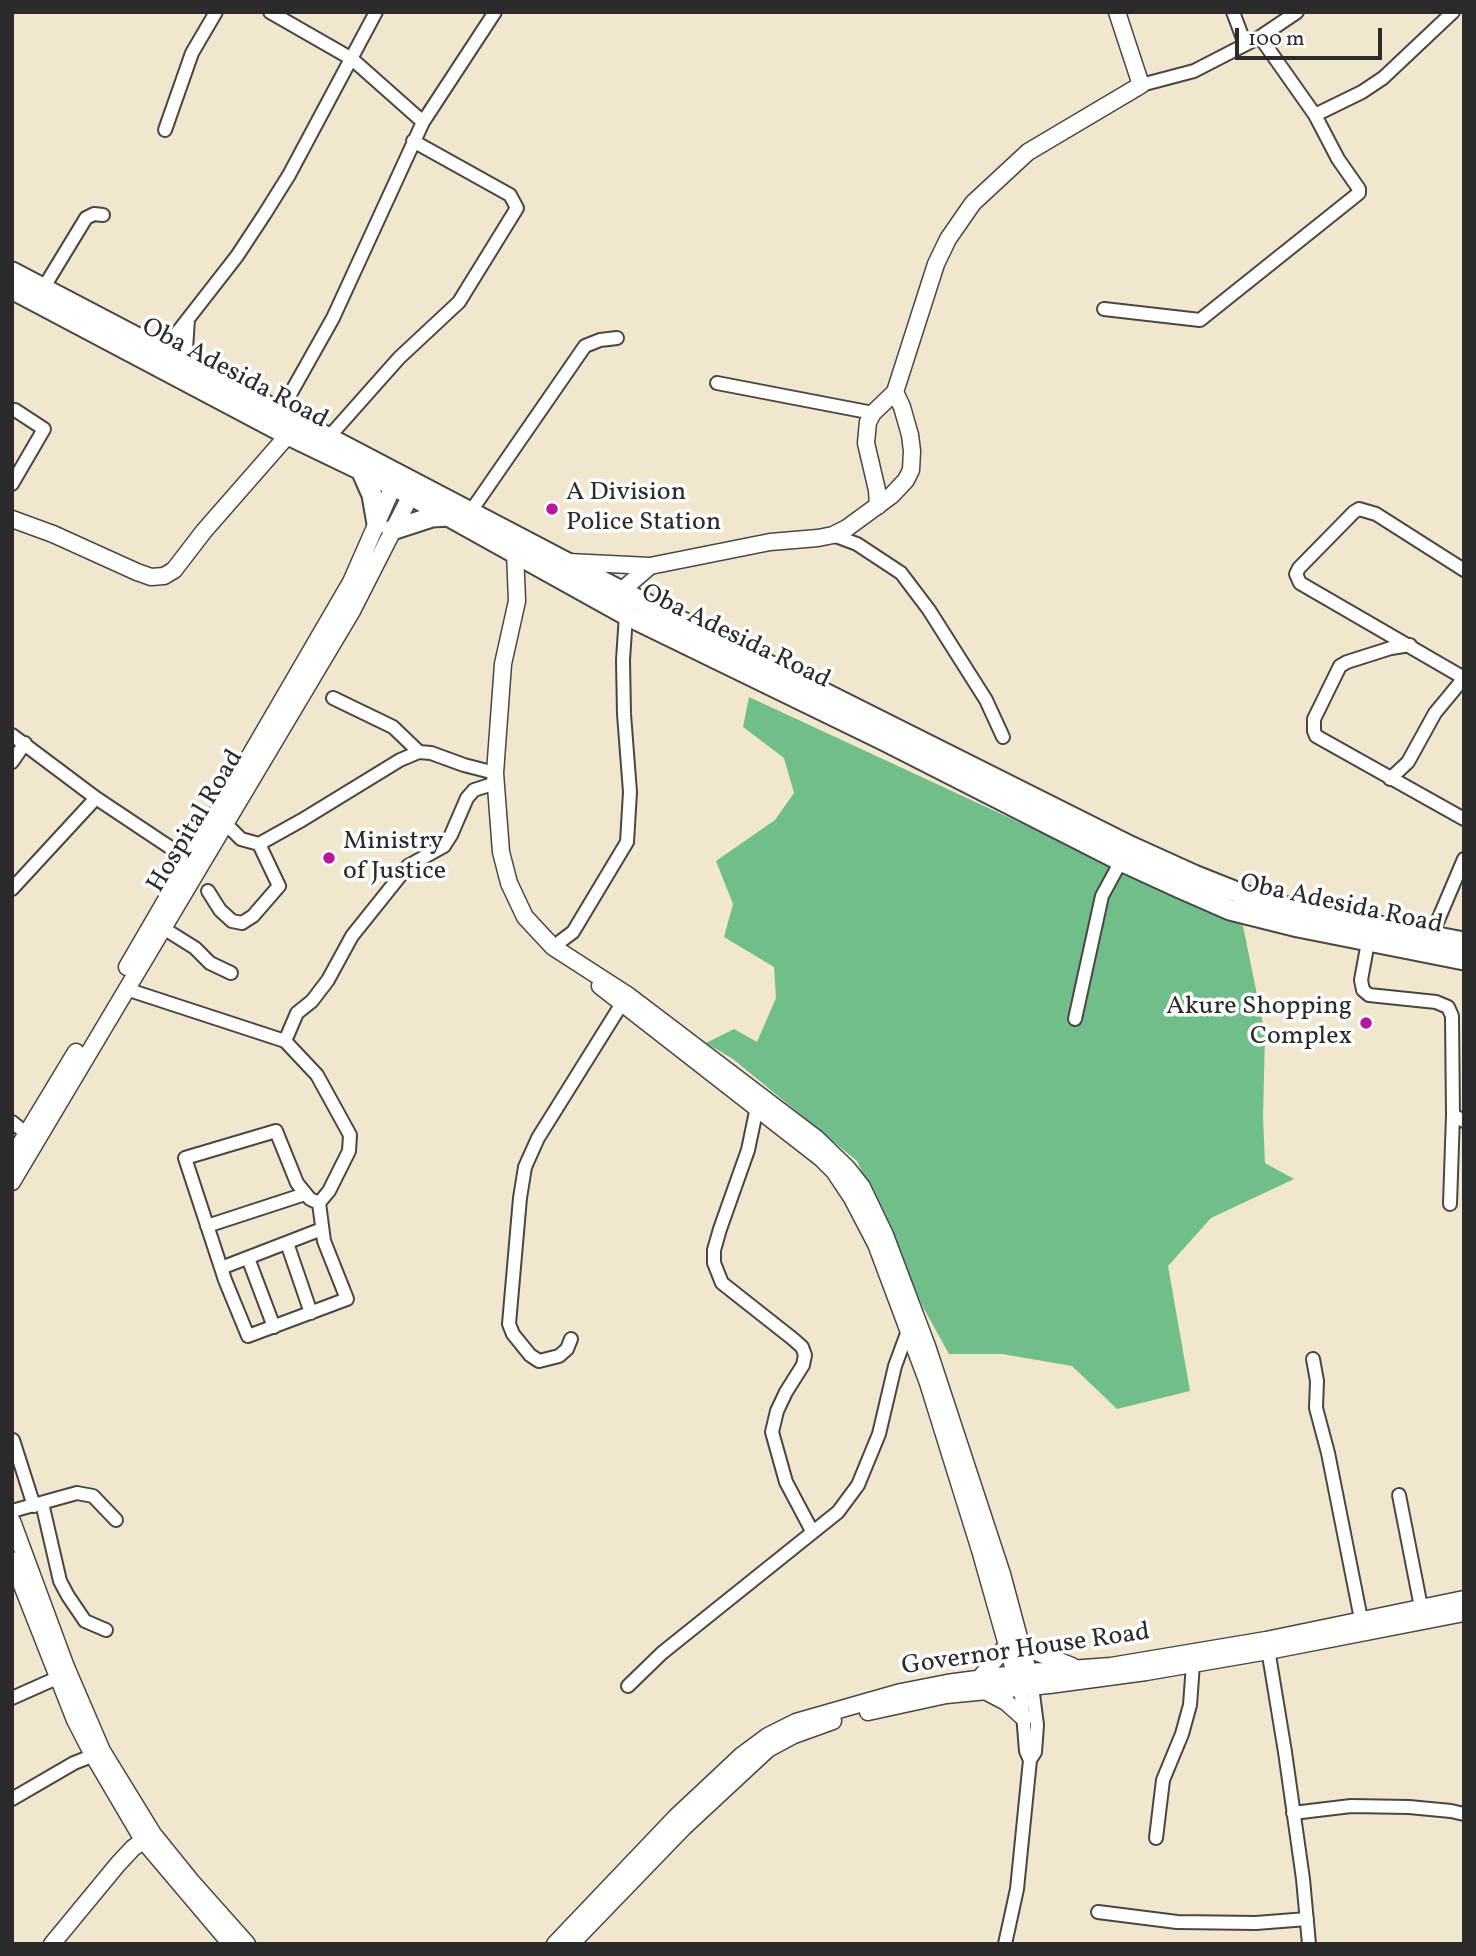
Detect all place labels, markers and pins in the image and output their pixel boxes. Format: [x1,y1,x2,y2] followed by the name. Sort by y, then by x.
[566,478,721,540] place label: A Division Police Station
[544,501,560,517] marker: A Division Police Station
[343,827,446,888] place label: Ministry of Justice
[321,850,337,866] marker: Ministry of Justice
[1166,992,1352,1054] place label: Akure Shopping Complex
[1358,1015,1374,1031] marker: Akure Shopping Complex

